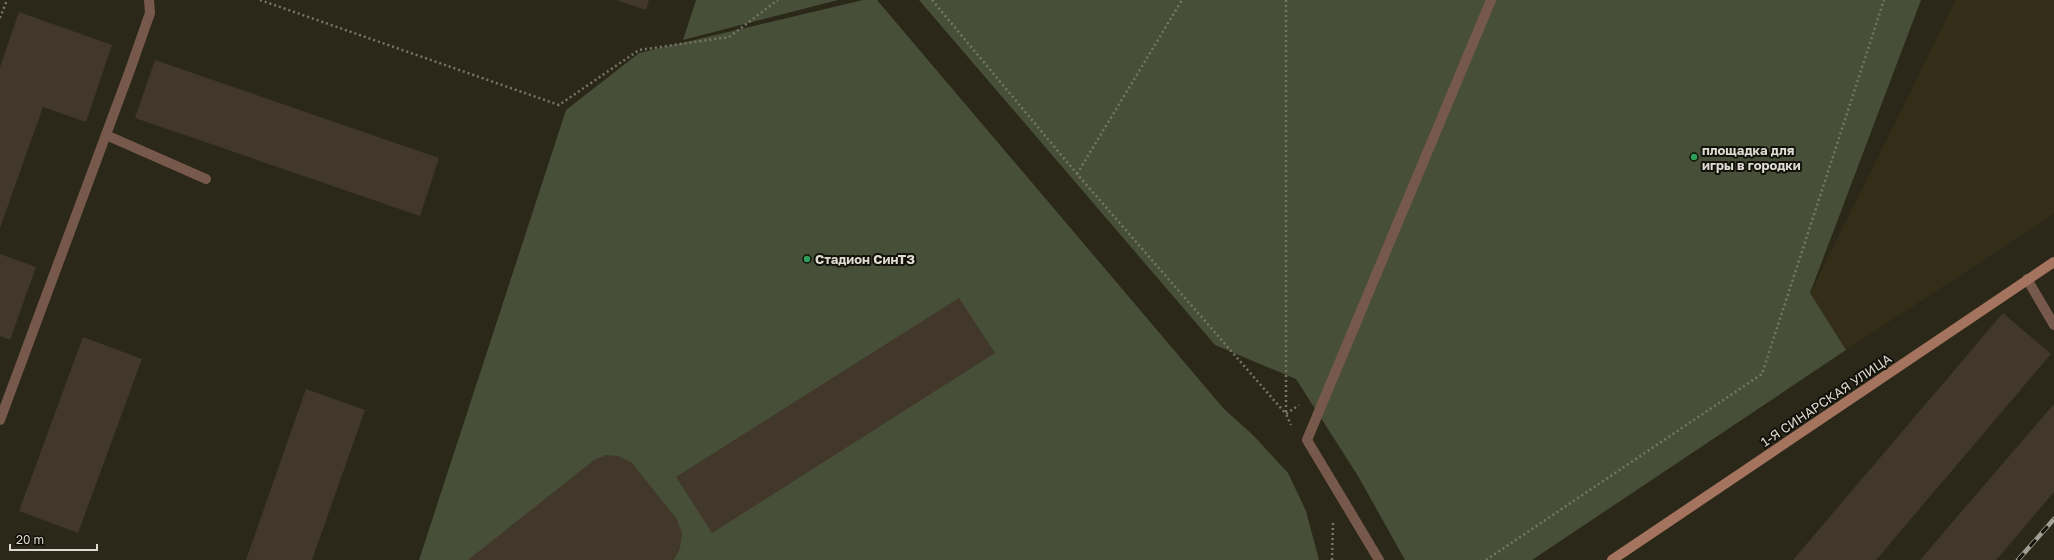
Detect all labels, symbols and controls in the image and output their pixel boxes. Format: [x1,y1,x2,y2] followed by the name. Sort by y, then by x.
[1702,142,1801,173] place label: площадка для игры в городки
[1689,152,1699,162] marker: площадка для игры в городки
[815,251,915,267] place label: Стадион СинТЗ
[802,254,812,264] marker: Стадион СинТЗ
[1758,350,1895,450] street label: 1-Я СИНАРСКАЯ УЛИЦА
[10,526,97,552] scale bar
[16,532,44,547] text: 20 m

